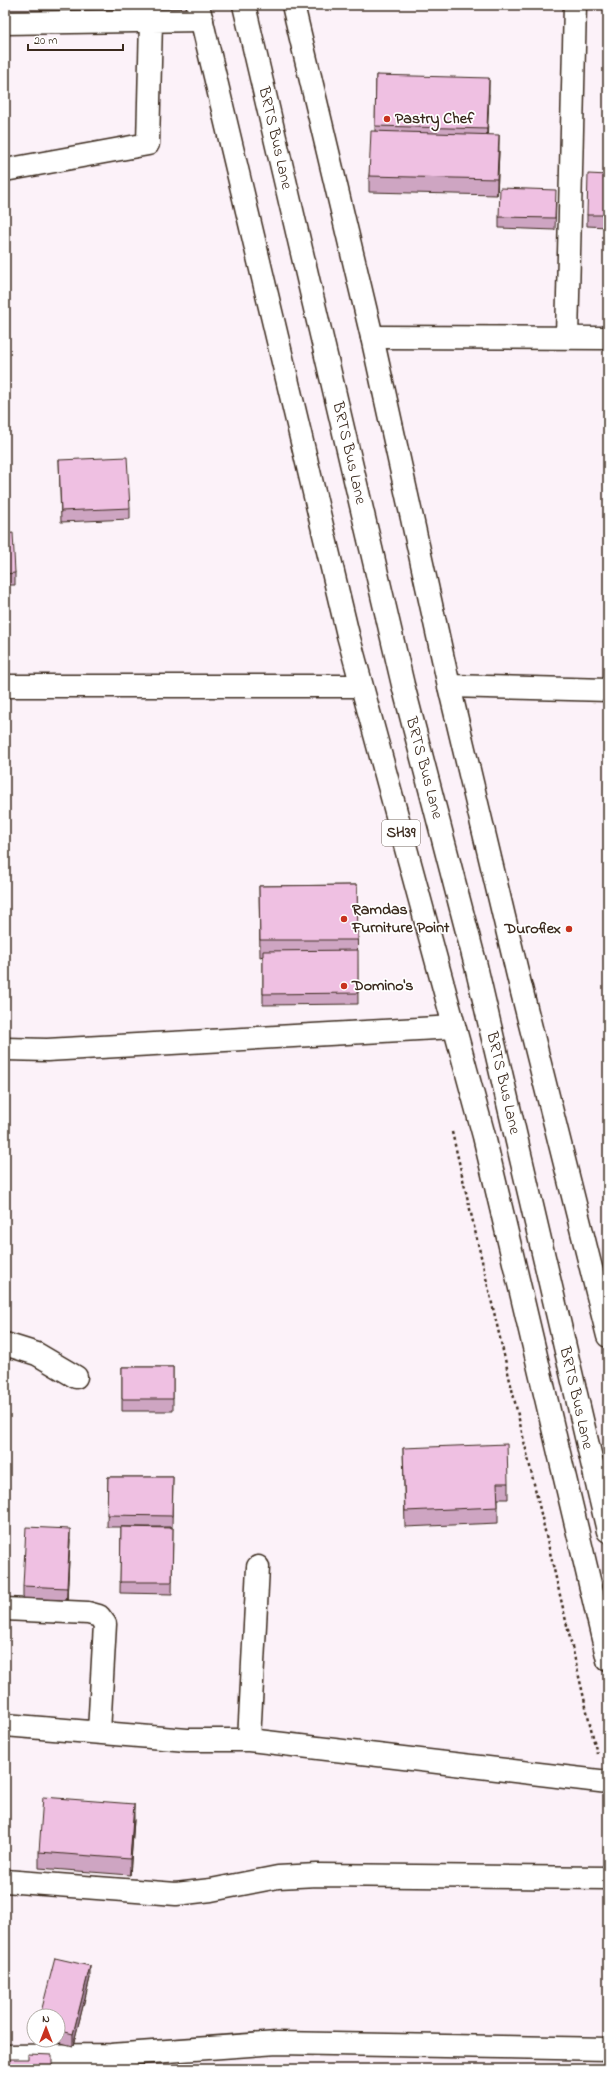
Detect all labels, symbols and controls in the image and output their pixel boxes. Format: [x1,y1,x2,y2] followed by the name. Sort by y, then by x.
[28,26,123,52] scale bar
[34,32,57,50] text: 20 m
[251,83,299,193] street label: BRTS Bus Lane
[395,107,475,132] place label: Pastry Chef
[382,114,392,124] marker: Pastry Chef
[325,398,373,508] street label: BRTS Bus Lane
[399,713,449,822] street label: BRTS Bus Lane
[382,820,420,846] road number: SH39
[351,898,450,940] place label: Ramdas Furniture Point
[339,914,349,924] marker: Ramdas Furniture Point
[503,917,561,941] place label: Duroflex
[564,924,574,934] marker: Duroflex
[351,974,413,998] place label: Domino's
[339,981,349,991] marker: Domino's
[479,1028,527,1138] street label: BRTS Bus Lane
[552,1343,600,1453] street label: BRTS Bus Lane
[26,2008,66,2048] north arrow
[42,2011,50,2027] text: N

